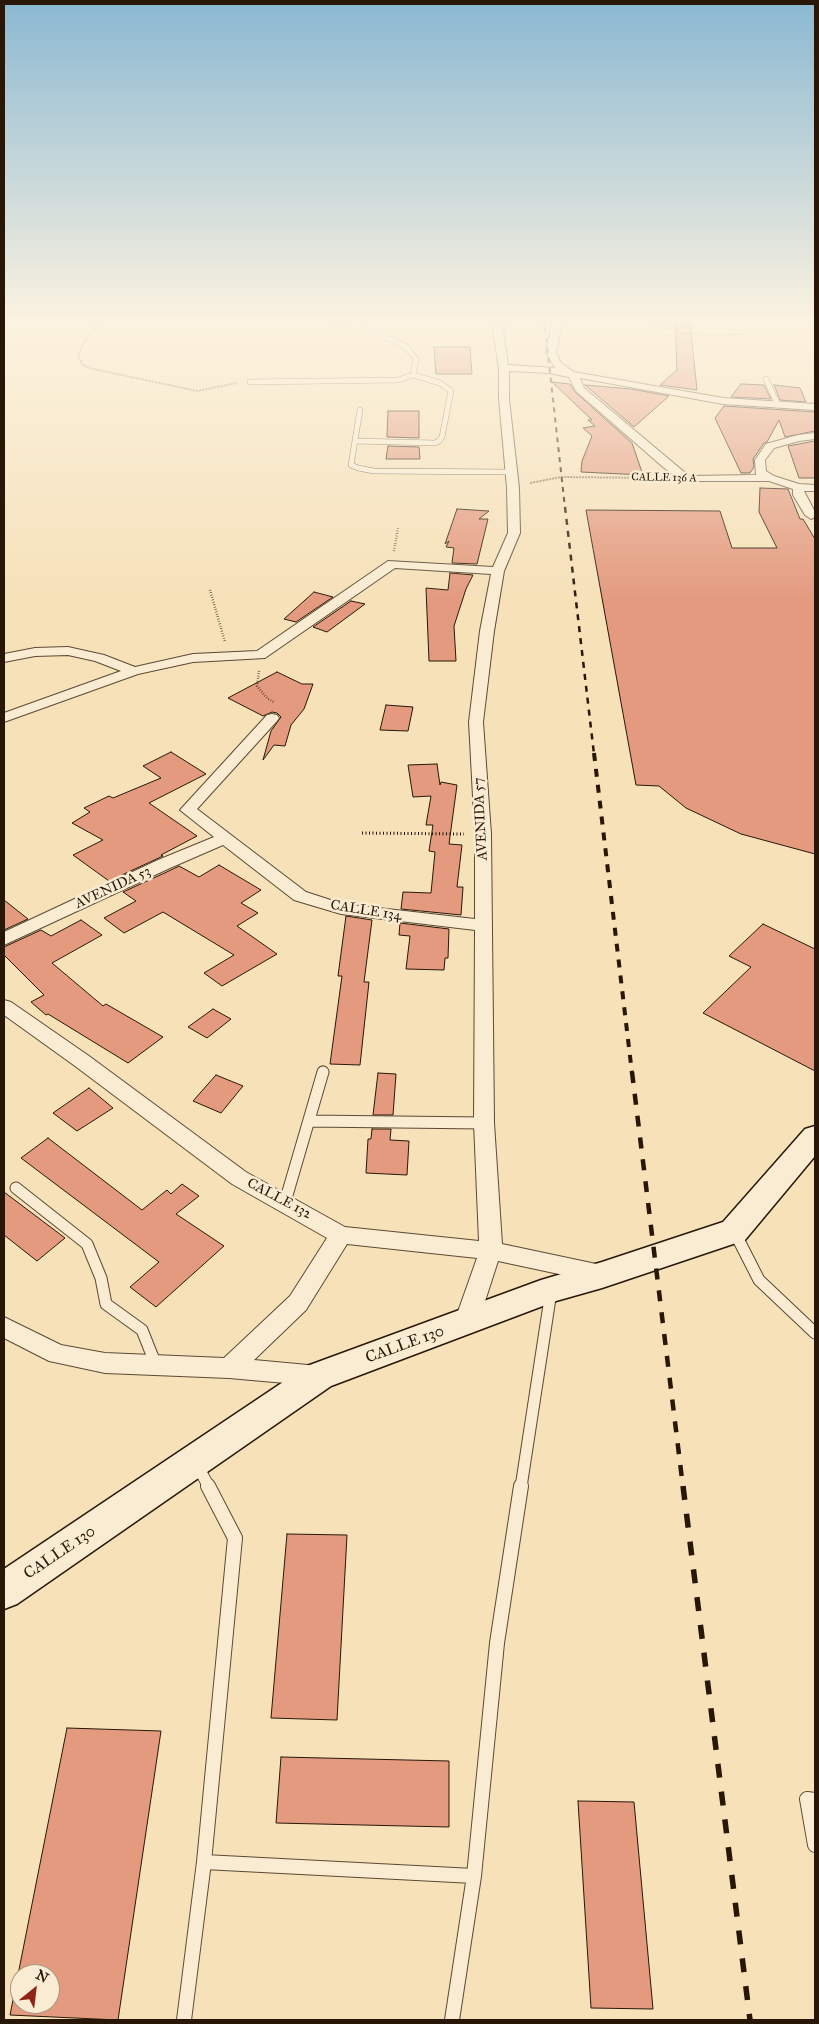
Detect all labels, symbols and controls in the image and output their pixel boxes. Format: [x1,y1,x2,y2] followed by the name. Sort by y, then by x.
[631,471,697,485] street label: CALLE 136 A
[470,777,492,861] street label: AVENIDA 57
[73,863,153,913] street label: AVENIDA 53
[329,897,403,925] street label: CALLE 134
[244,1175,314,1223] street label: CALLE 132
[363,1322,447,1368] street label: CALLE 130
[21,1522,99,1584] street label: CALLE 130
[10,1964,60,2014] north arrow
[33,1966,51,1987] text: N

